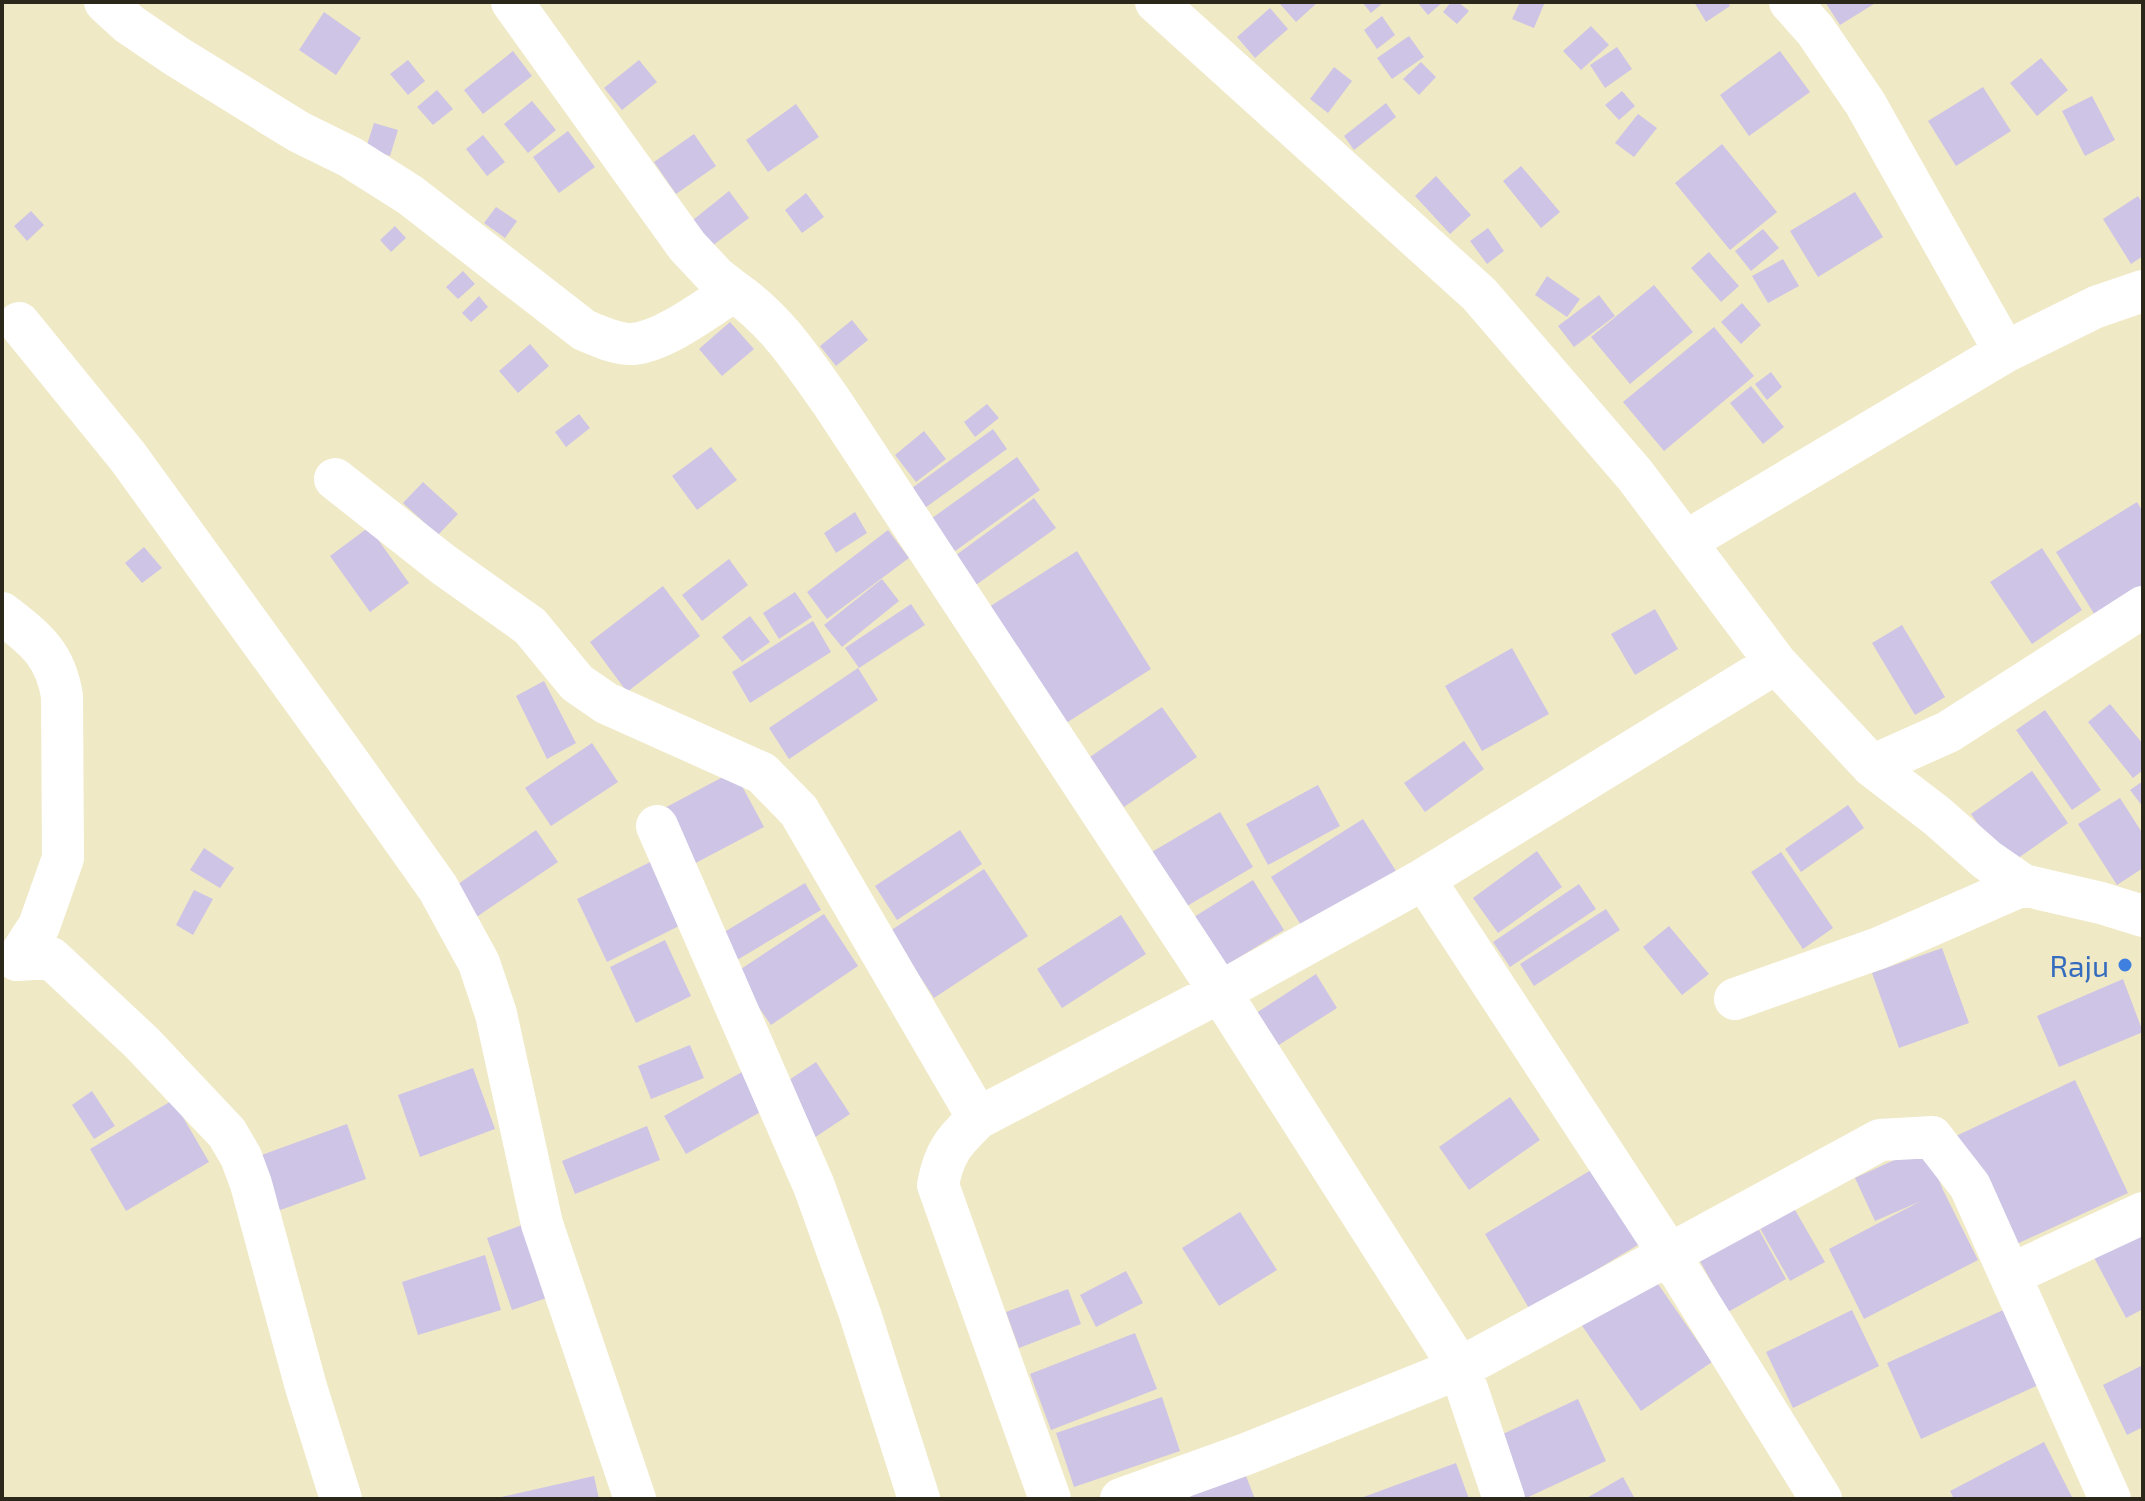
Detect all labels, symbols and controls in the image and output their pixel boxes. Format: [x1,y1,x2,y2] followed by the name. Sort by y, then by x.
[2049,947,2109,983] place label: Raju
[2116,956,2134,974] marker: Raju

